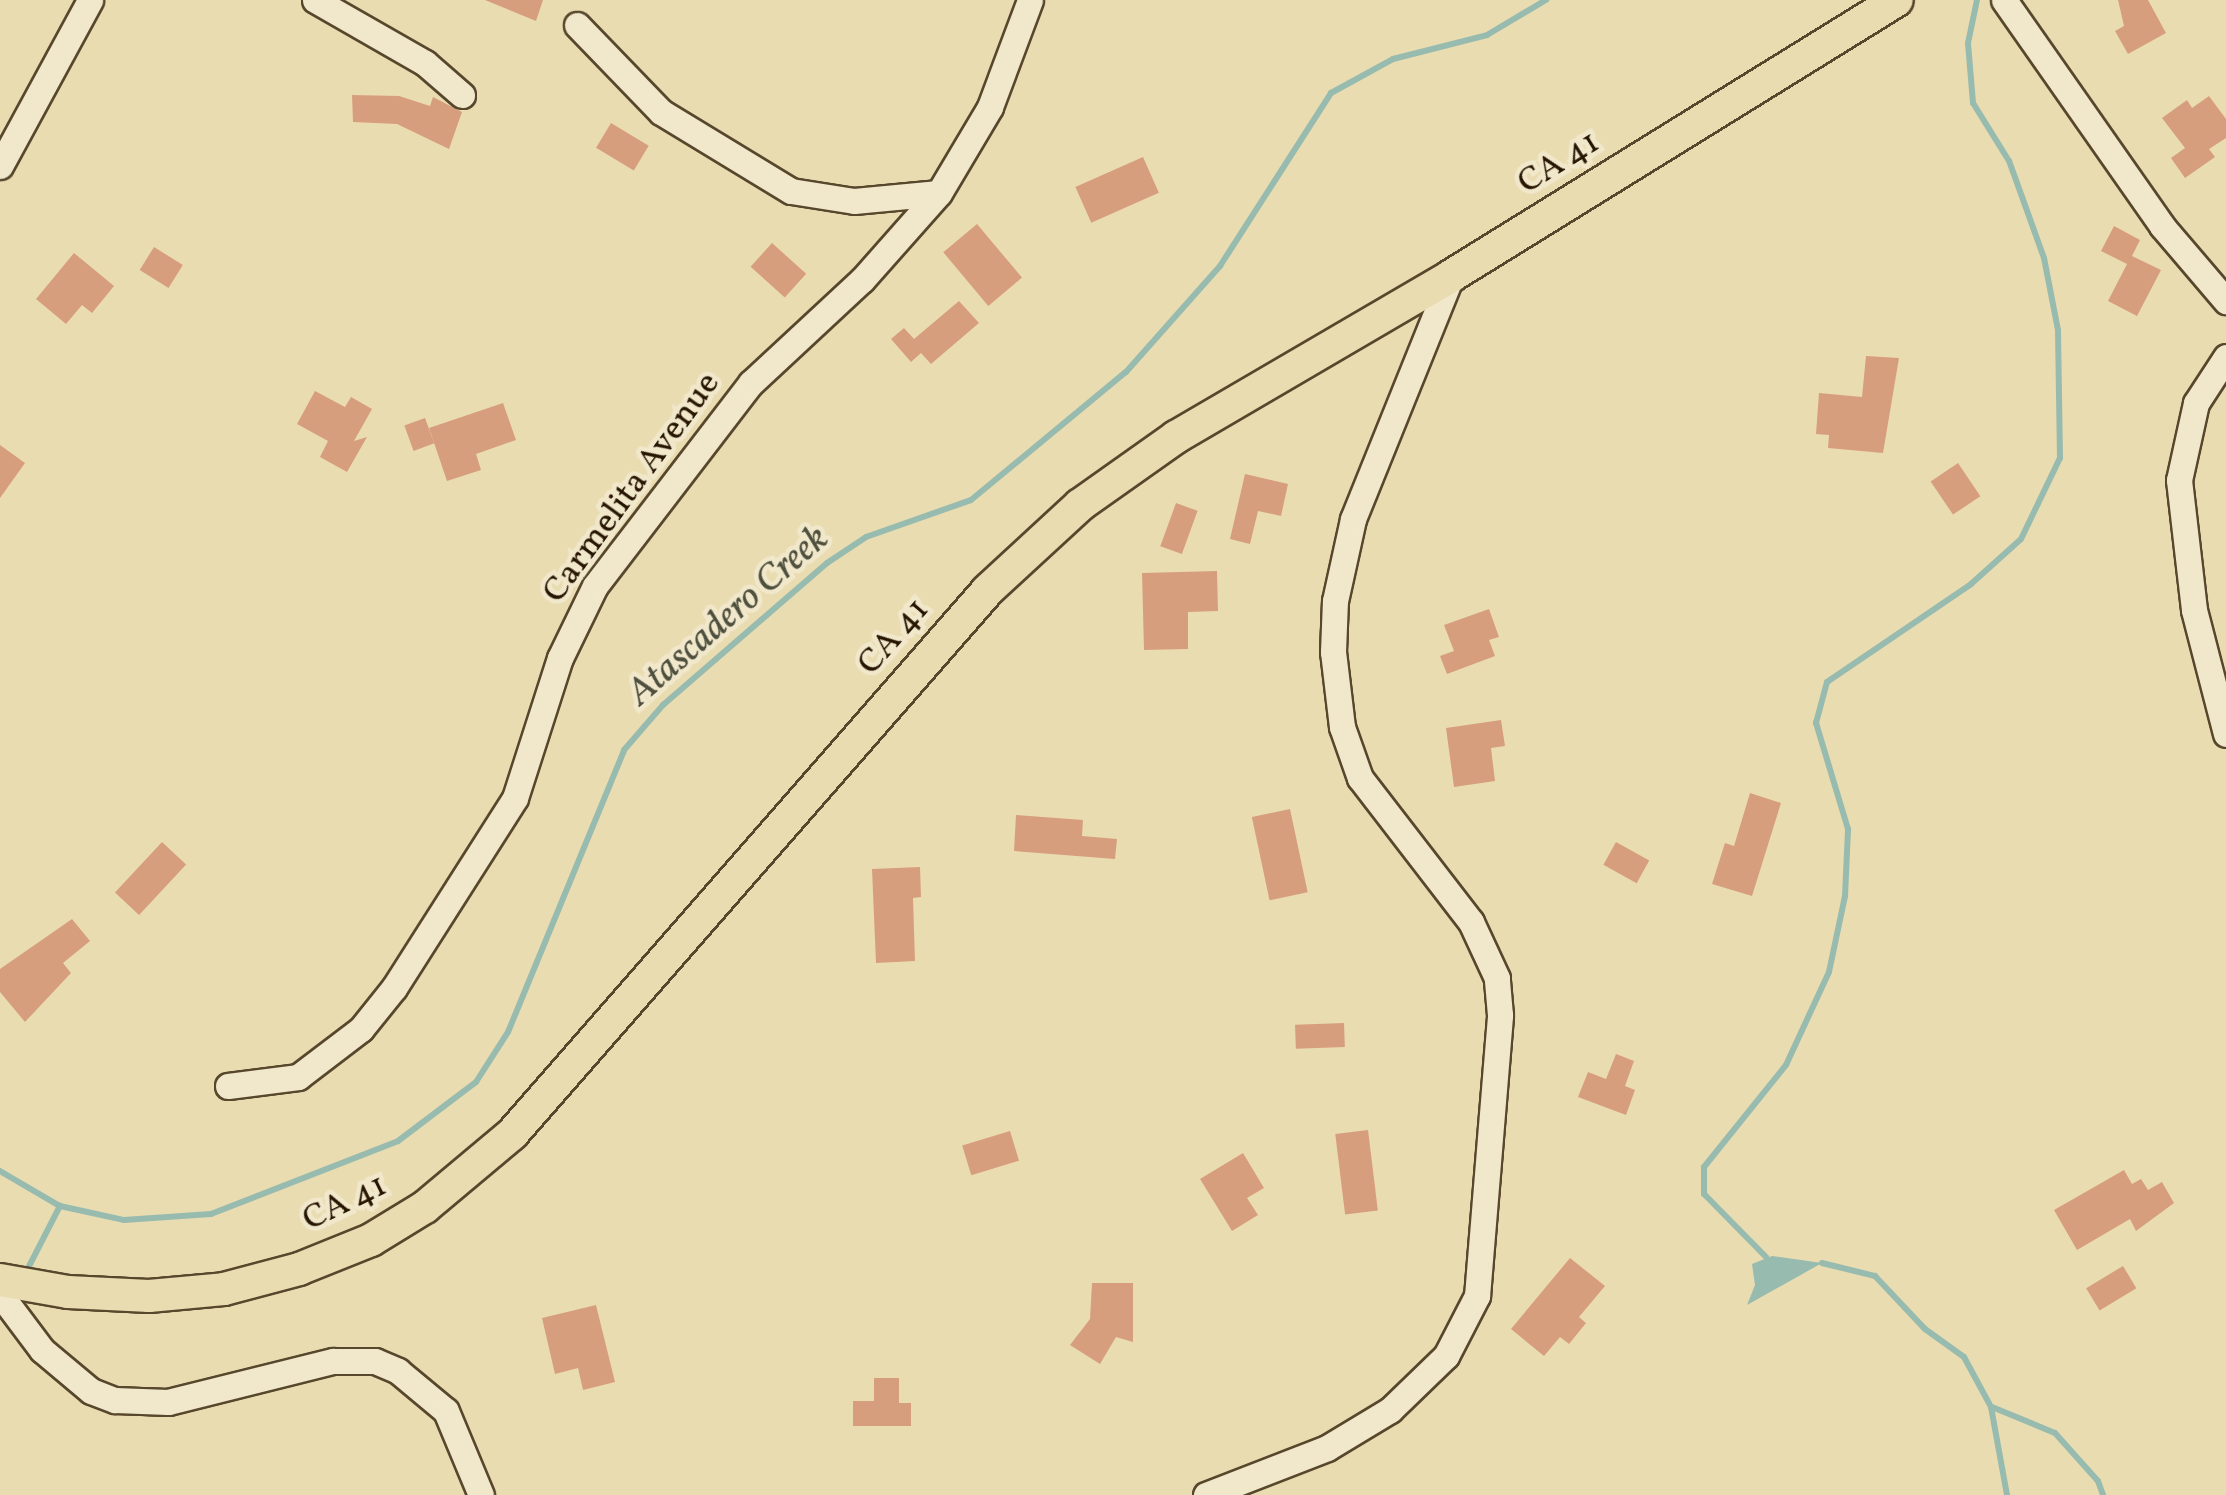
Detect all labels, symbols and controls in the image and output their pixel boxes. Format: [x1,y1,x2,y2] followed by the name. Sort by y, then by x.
[1510,122,1608,204] street label: CA 41
[534,365,730,611] street label: Carmelita Avenue
[619,517,839,717] water label: Atascadero Creek
[849,590,939,684] street label: CA 41
[296,1165,394,1241] street label: CA 41

